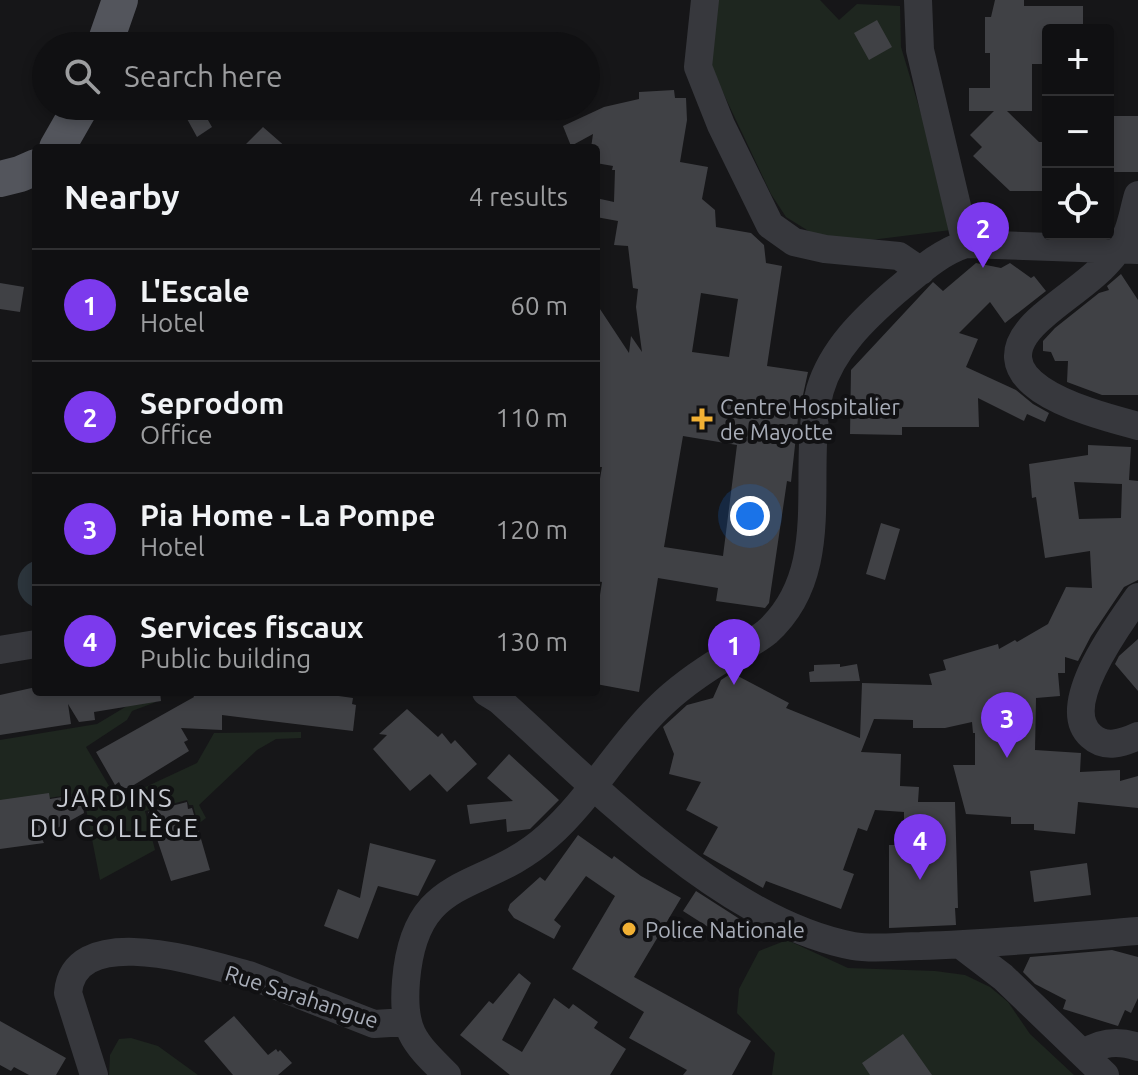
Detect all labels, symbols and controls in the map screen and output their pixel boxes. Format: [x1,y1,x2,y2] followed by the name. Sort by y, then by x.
[1042,24,1114,240] map controls
[1042,24,1114,96] button: +
[32,32,600,120] search box
[60,54,104,98] icon: search
[124,59,283,93] text: Search here
[1042,96,1114,168] button: −
[1042,168,1114,240] button: locate
[64,177,179,215] text: Nearby
[469,182,568,211] text: 4 results
[957,202,1009,268] pin: 2
[140,274,250,308] text: L'Escale
[83,291,97,320] text: 1
[510,291,568,320] text: 60 m
[140,308,205,337] text: Hotel
[140,386,284,420] text: Seprodom
[720,394,900,444] place label: Centre Hospitalier de Mayotte
[83,403,97,432] text: 2
[496,403,568,432] text: 110 m
[691,408,713,430] marker: Centre Hospitalier de Mayotte
[140,420,213,449] text: Office
[730,496,770,536] your location
[140,498,436,532] text: Pia Home - La Pompe
[83,515,97,544] text: 3
[496,515,568,544] text: 120 m
[140,532,205,561] text: Hotel
[140,610,364,644] text: Services fiscaux
[708,619,760,685] pin: 1
[83,627,97,656] text: 4
[496,627,568,656] text: 130 m
[140,644,311,673] text: Public building
[981,692,1033,758] pin: 3
[30,783,200,842] district label: JARDINS DU COLLÈGE
[894,814,946,880] pin: 4
[645,917,805,942] place label: Police Nationale
[620,920,638,938] marker: Police Nationale
[222,959,382,1033] street label: Rue Sarahangue

